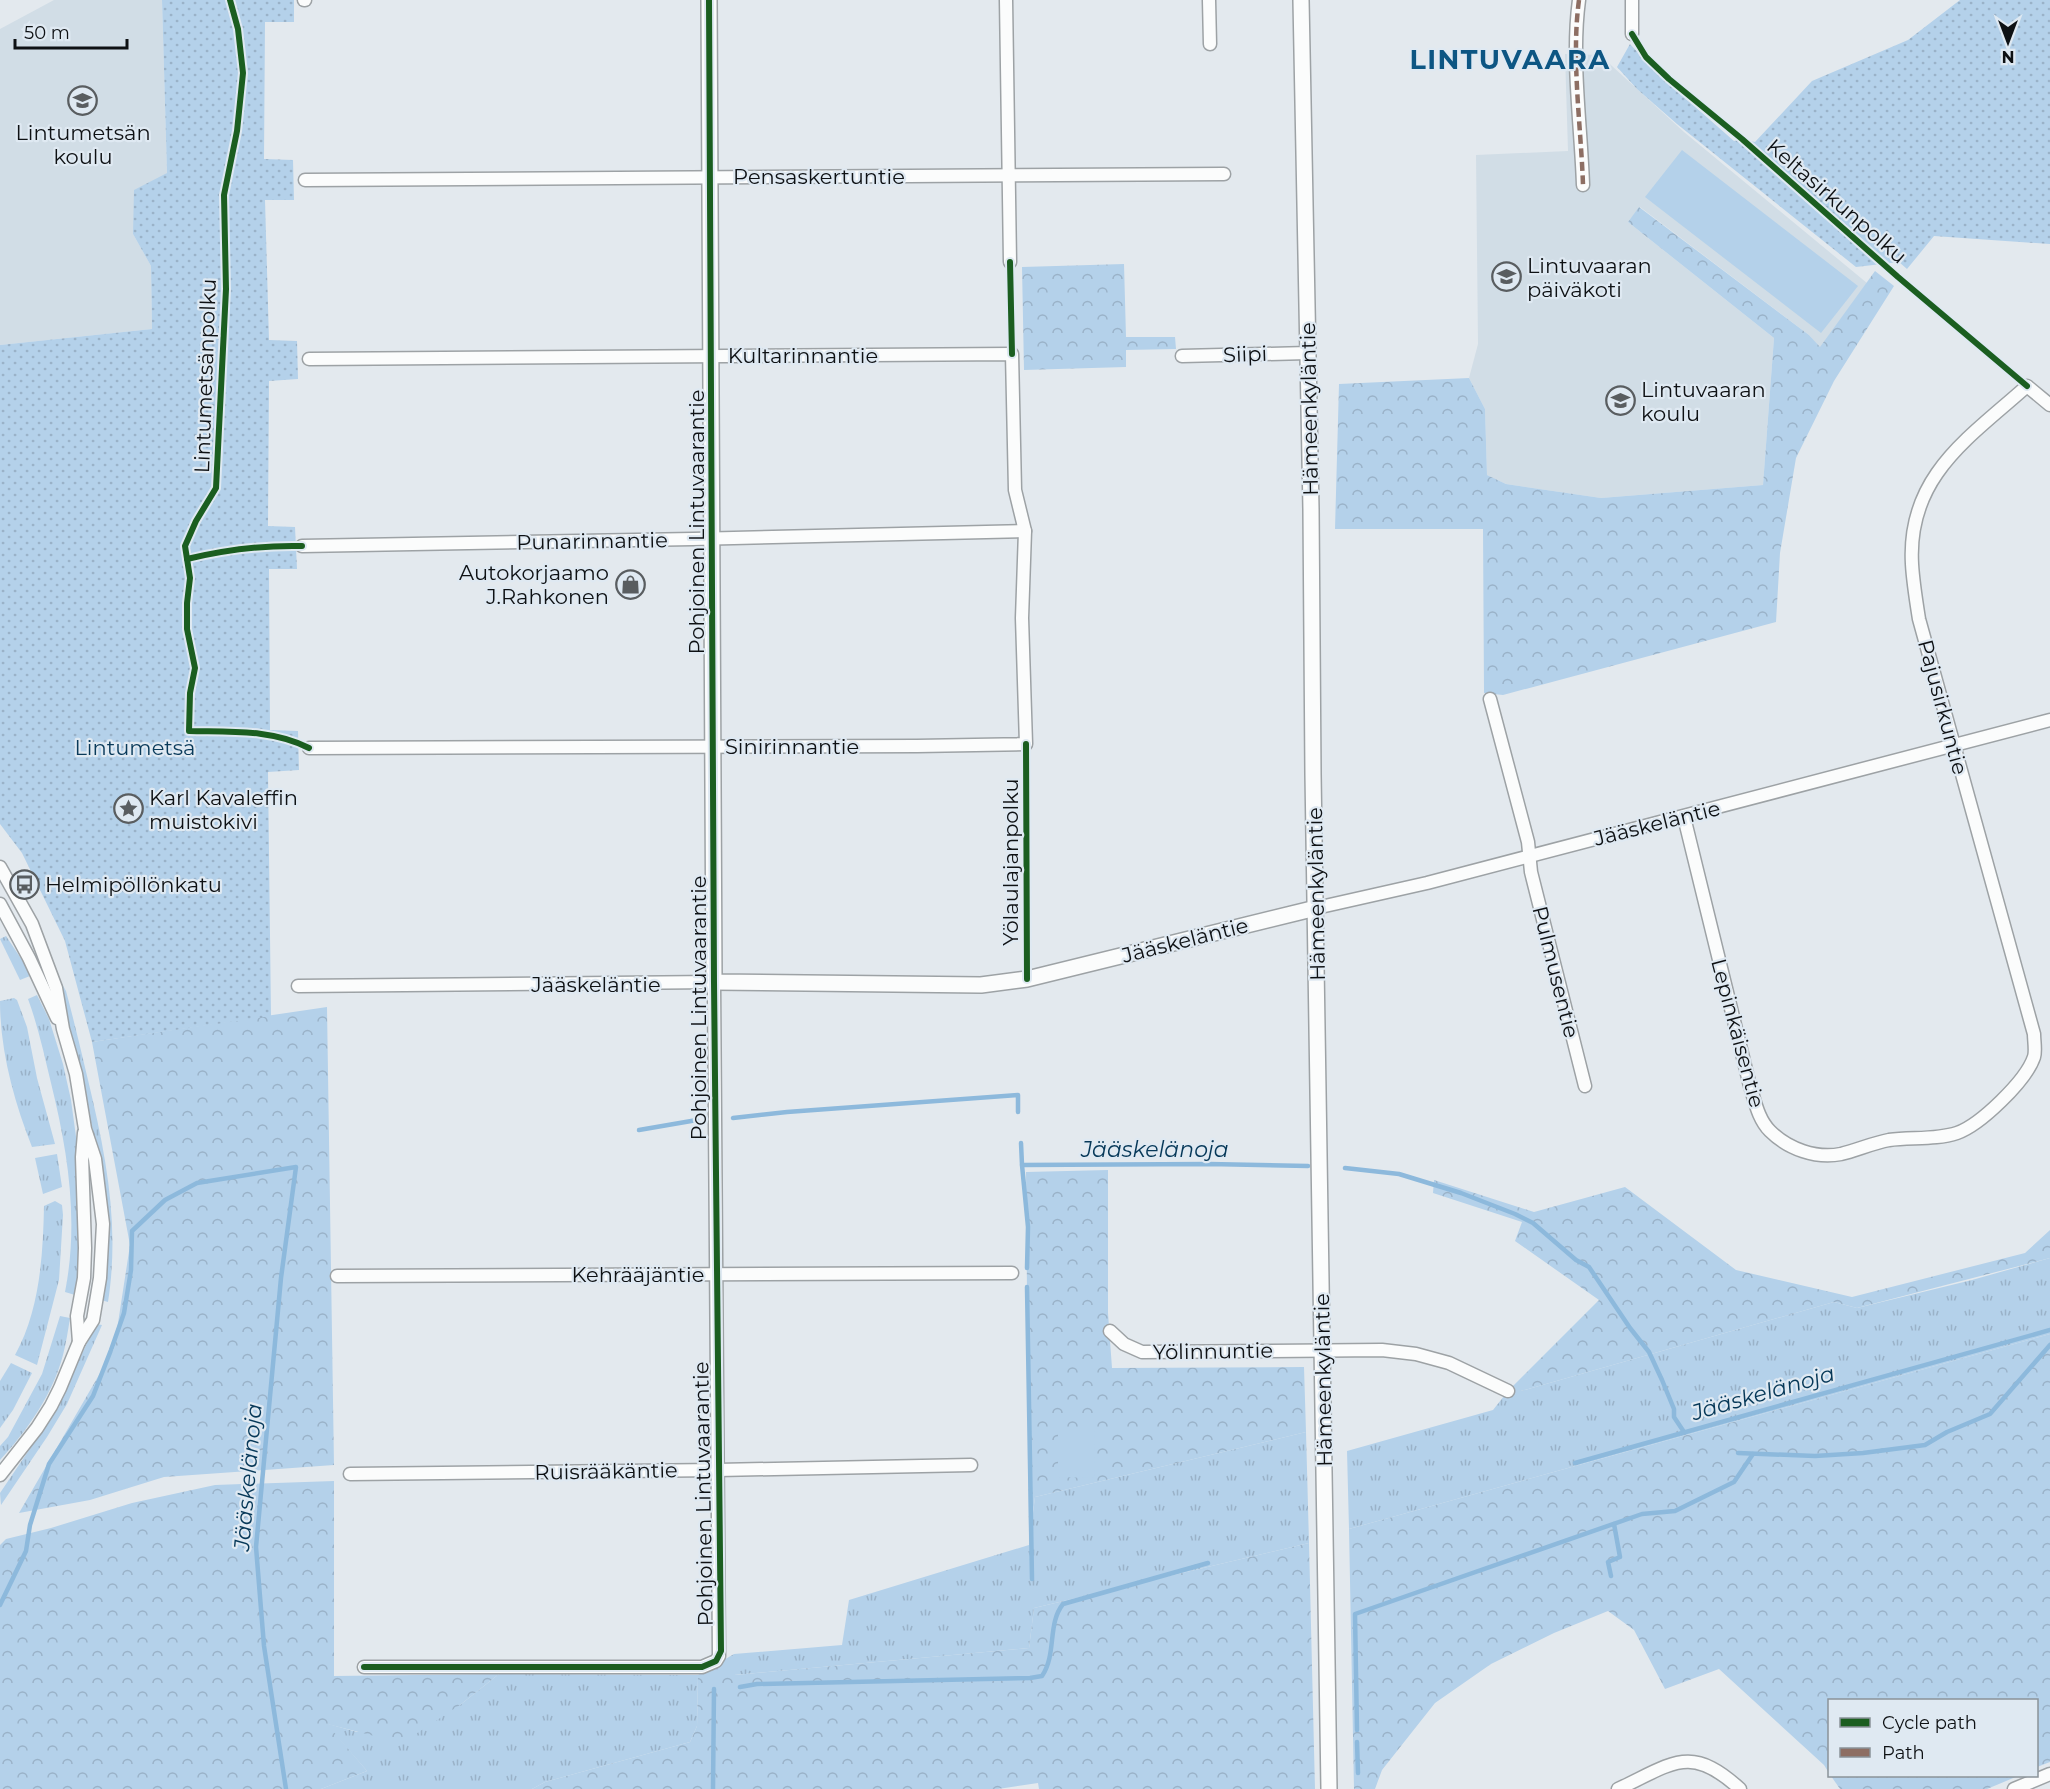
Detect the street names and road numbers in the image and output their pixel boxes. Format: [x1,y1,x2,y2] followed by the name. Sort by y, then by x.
[1762,133,1912,269] street label: Keltasirkunpolku
[733,164,905,189] street label: Pensaskertuntie
[189,278,221,474] street label: Lintumetsänpolku
[1295,322,1323,496] street label: Hämeenkyläntie
[1223,341,1267,367] street label: Siipi
[728,343,878,368] street label: Kultarinnantie
[684,390,709,654] street label: Pohjoinen Lintuvaarantie
[516,527,668,555] street label: Punarinnantie
[1913,637,1973,777] street label: Pajusirkuntie
[725,734,859,759] street label: Sinirinnantie
[998,778,1023,946] street label: Yölaulajanpolku
[1590,795,1723,851] street label: Jääskeläntie
[1302,807,1330,981] street label: Hämeenkyläntie
[686,876,711,1140] street label: Pohjoinen Lintuvaarantie
[1528,903,1584,1041] street label: Pulmusentie
[1118,912,1251,968] street label: Jääskeläntie
[1706,956,1770,1110] street label: Lepinkäisentie
[530,972,661,997] street label: Jääskeläntie
[572,1262,704,1287] street label: Kehrääjäntie
[1309,1293,1337,1467] street label: Hämeenkyläntie
[1153,1337,1273,1365] street label: Yölinnuntie
[688,1361,718,1627] street label: Pohjoinen Lintuvaarantie
[534,1457,678,1485] street label: Ruisrääkäntie

